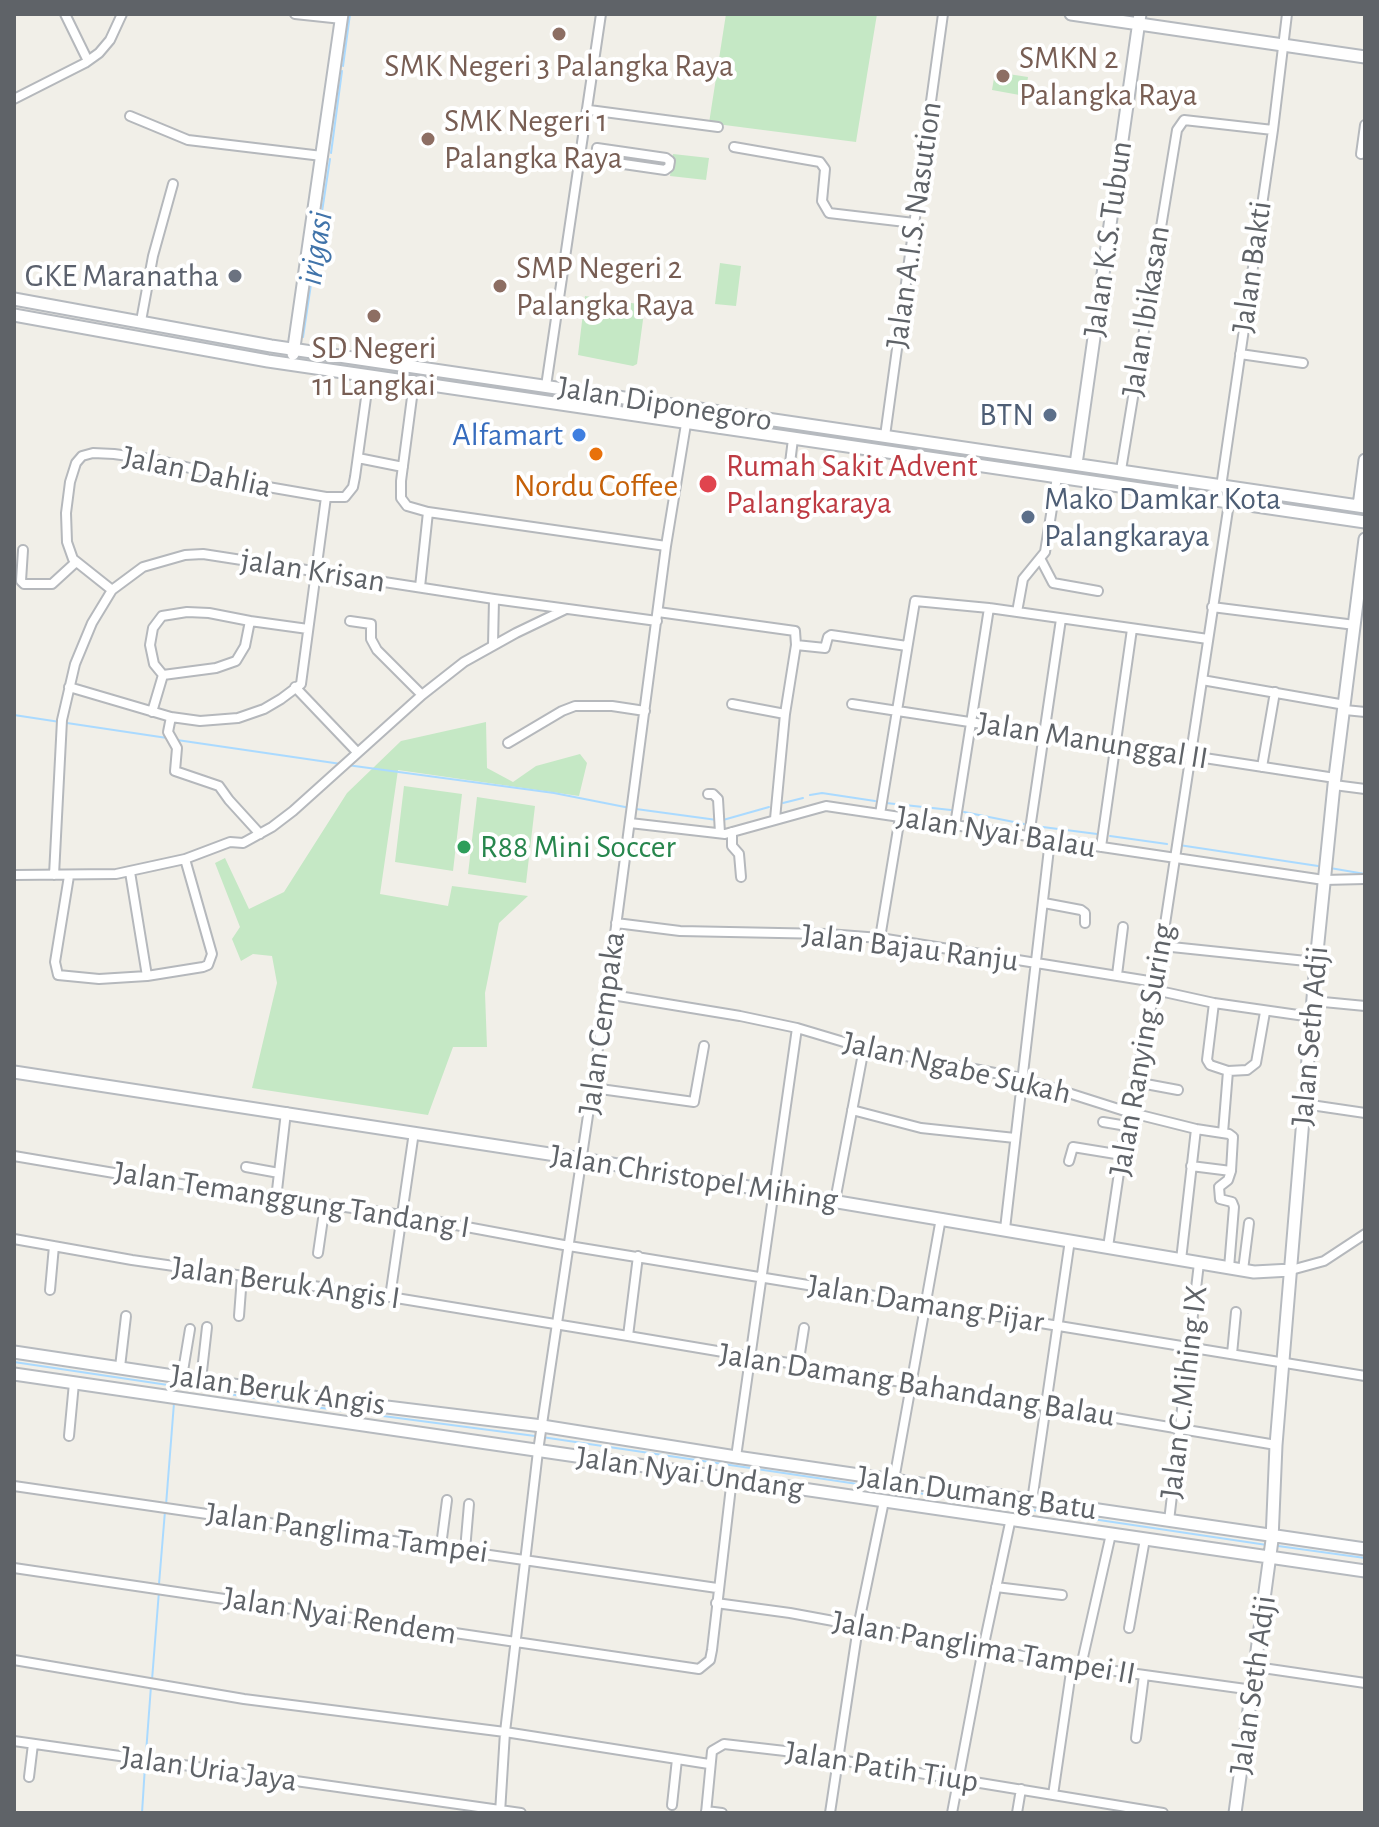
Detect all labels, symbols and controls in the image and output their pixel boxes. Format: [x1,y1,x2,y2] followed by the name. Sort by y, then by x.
[550,25,568,43] marker: SMK Negeri 3 Palangka Raya
[1019,39,1197,114] place label: SMKN 2 Palangka Raya
[384,47,734,85] place label: SMK Negeri 3 Palangka Raya
[994,67,1012,85] marker: SMKN 2 Palangka Raya
[878,99,950,351] street label: Jalan A.I.S. Nasution
[444,102,622,177] place label: SMK Negeri 1 Palangka Raya
[419,130,437,148] marker: SMK Negeri 1 Palangka Raya
[1075,139,1141,339] street label: Jalan K.S. Tubun
[1224,199,1280,335] street label: Jalan Bakti
[290,208,342,288] water label: irigasi
[1114,223,1178,399] street label: Jalan Ibikasan
[516,249,694,324] place label: SMP Negeri 2 Palangka Raya
[25,257,219,295] place label: GKE Maranatha
[226,267,244,285] marker: GKE Maranatha
[491,277,509,295] marker: SMP Negeri 2 Palangka Raya
[365,307,383,325] marker: SD Negeri 11 Langkai
[311,329,437,404] place label: SD Negeri 11 Langkai
[555,368,775,440] street label: Jalan Diponegoro
[979,396,1034,434] place label: BTN
[1041,406,1059,424] marker: BTN
[452,416,563,454] place label: Alfamart
[570,426,588,444] marker: Alfamart
[119,438,275,506] street label: Jalan Dahlia
[587,445,605,463] marker: Nordu Coffee
[726,447,978,522] place label: Rumah Sakit Advent Palangkaraya
[514,467,678,505] place label: Nordu Coffee
[697,473,719,495] marker: Rumah Sakit Advent Palangkaraya
[1044,480,1281,555] place label: Mako Damkar Kota Palangkaraya
[1019,508,1037,526] marker: Mako Damkar Kota Palangkaraya
[238,541,388,601] street label: jalan Krisan
[975,704,1211,778] street label: Jalan Manunggal II
[894,797,1098,867] street label: Jalan Nyai Balau
[480,828,676,866] place label: R88 Mini Soccer
[455,838,473,856] marker: R88 Mini Soccer
[799,916,1021,980] street label: Jalan Bajau Ranju
[1101,921,1183,1179] street label: Jalan Ranying Suring
[570,929,634,1117] street label: Jalan Cempaka
[1283,945,1337,1127] street label: Jalan Seth Adji
[839,1023,1075,1113] street label: Jalan Ngabe Sukah
[548,1136,840,1220] street label: Jalan Christopel Mihing
[112,1153,472,1247] street label: Jalan Temanggung Tandang I
[169,1248,403,1318] street label: Jalan Beruk Angis I
[805,1266,1047,1342] street label: Jalan Damang Pijar
[1152,1283,1216,1501] street label: Jalan C.Mihing IX
[717,1335,1117,1435] street label: Jalan Damang Bahandang Balau
[168,1356,388,1424] street label: Jalan Beruk Angis
[574,1438,806,1508] street label: Jalan Nyai Undang
[855,1457,1099,1529] street label: Jalan Dumang Batu
[204,1494,490,1572] street label: Jalan Panglima Tampei
[221,1579,459,1653] street label: Jalan Nyai Rendem
[1221,1593,1285,1777] street label: Jalan Seth Adji
[830,1602,1138,1694] street label: Jalan Panglima Tampei II
[783,1733,981,1801] street label: Jalan Patih Tiup
[119,1738,299,1800] street label: Jalan Uria Jaya

